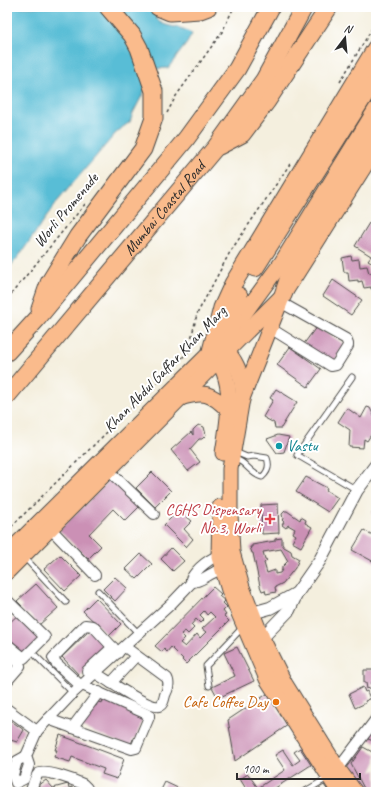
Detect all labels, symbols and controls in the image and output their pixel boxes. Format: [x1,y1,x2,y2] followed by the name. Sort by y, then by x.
[325,18,365,58] north arrow
[343,21,355,37] text: N
[119,155,211,260] street label: Mumbai Coastal Road
[29,168,104,251] street label: Worli Promenade
[99,300,232,437] street label: Khan Abdul Gaffar Khan Marg
[287,436,319,456] place label: Vastu
[274,441,284,451] marker: Vastu
[166,500,263,538] place label: CGHS Dispensary No.3, Worli
[264,513,276,525] marker: CGHS Dispensary No.3, Worli
[183,692,270,712] place label: Cafe Coffee Day
[271,697,281,707] marker: Cafe Coffee Day
[237,755,360,781] scale bar
[243,761,270,777] text: 100 m

